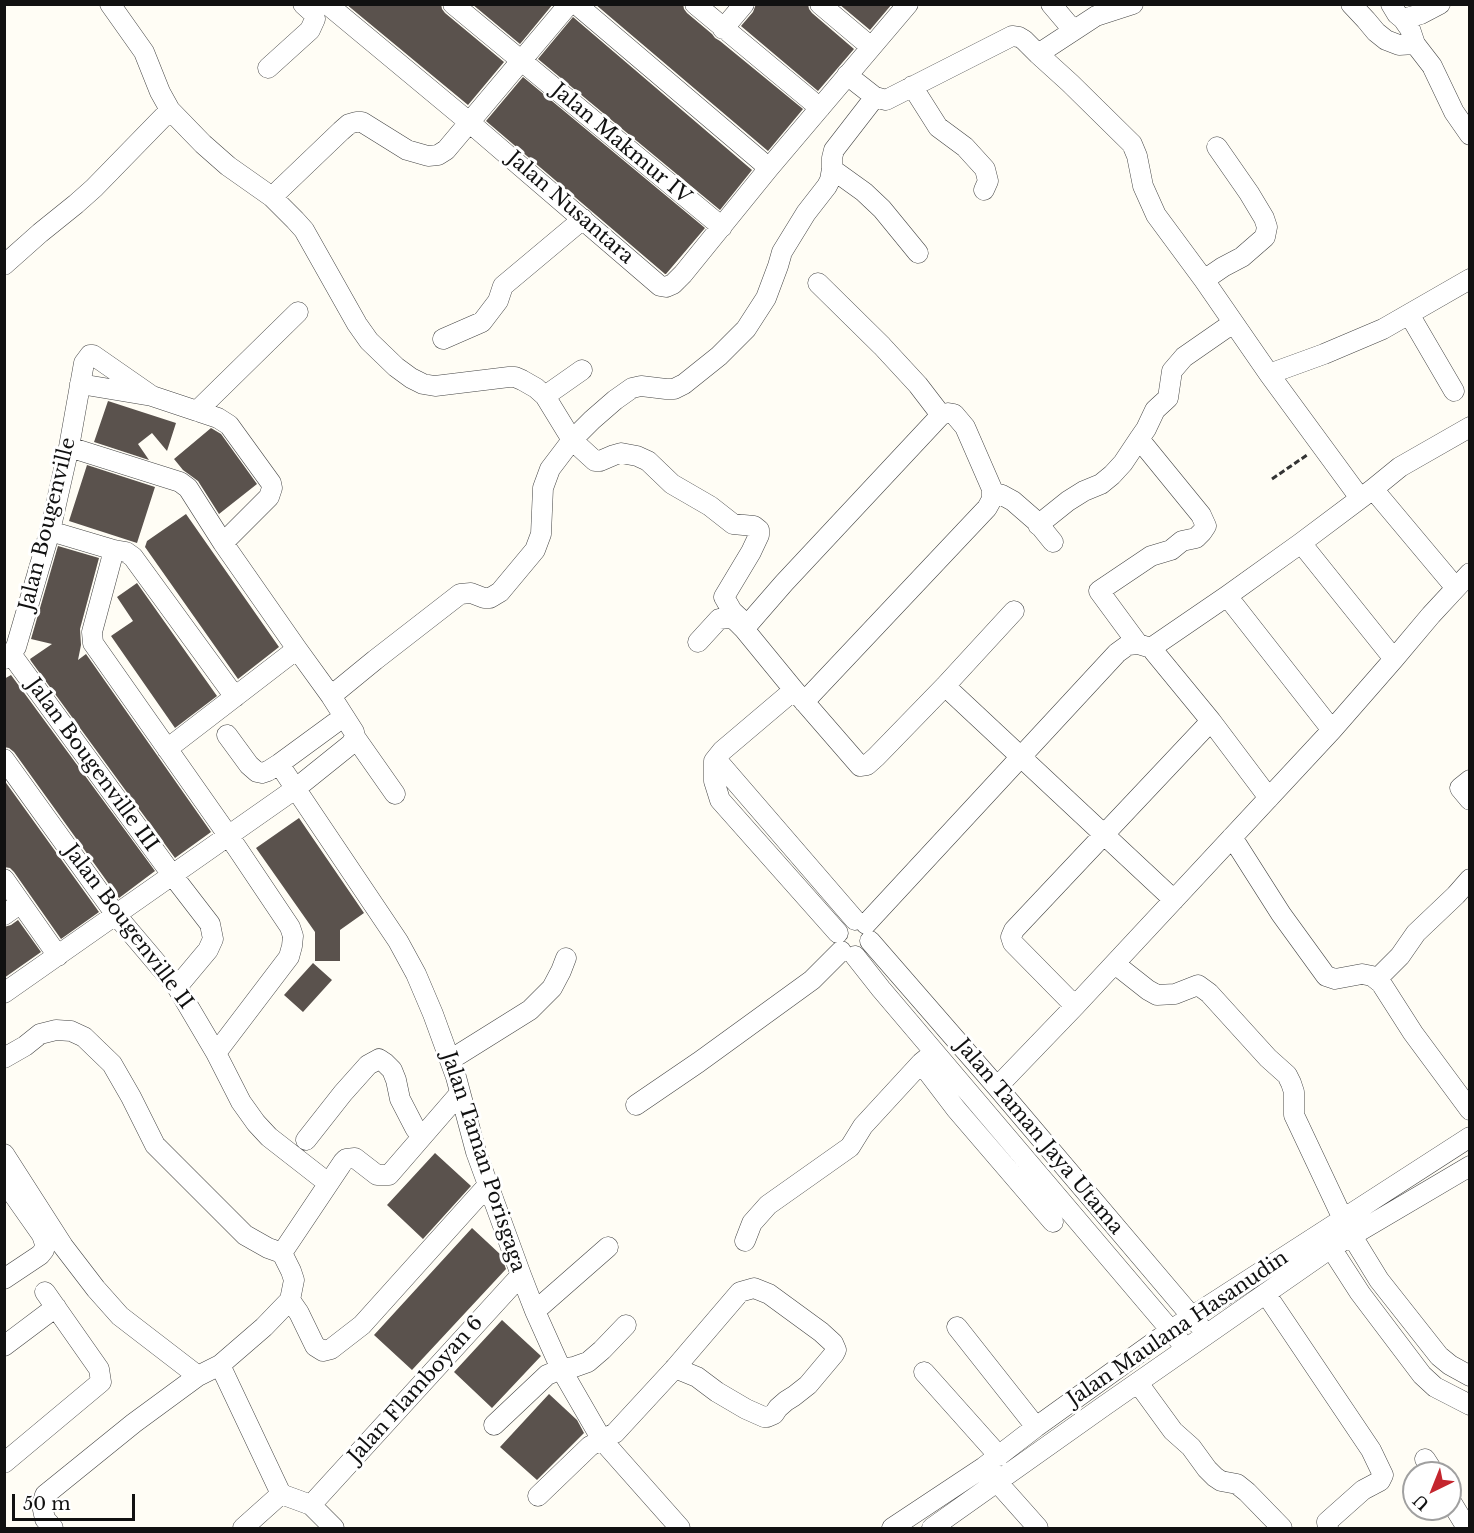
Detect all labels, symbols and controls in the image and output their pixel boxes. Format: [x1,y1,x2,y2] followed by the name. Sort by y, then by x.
[546,79,696,209] street label: Jalan Makmur IV
[502,147,638,269] street label: Jalan Nusantara
[15,435,81,613] street label: Jalan Bougenville
[21,674,163,856] street label: Jalan Bougenville III
[58,840,198,1014] street label: Jalan Bougenville II
[950,1034,1128,1240] street label: Jalan Taman Jaya Utama
[436,1049,530,1275] street label: Jalan Taman Porisgaga
[1063,1246,1293,1412] street label: Jalan Maulana Hasanudin
[344,1312,488,1468] street label: Jalan Flamboyan 6
[1402,1461,1462,1521] north arrow
[15,1482,138,1520] scale bar
[1409,1491,1433,1515] text: U
[23,1493,71,1515] text: 50 m

